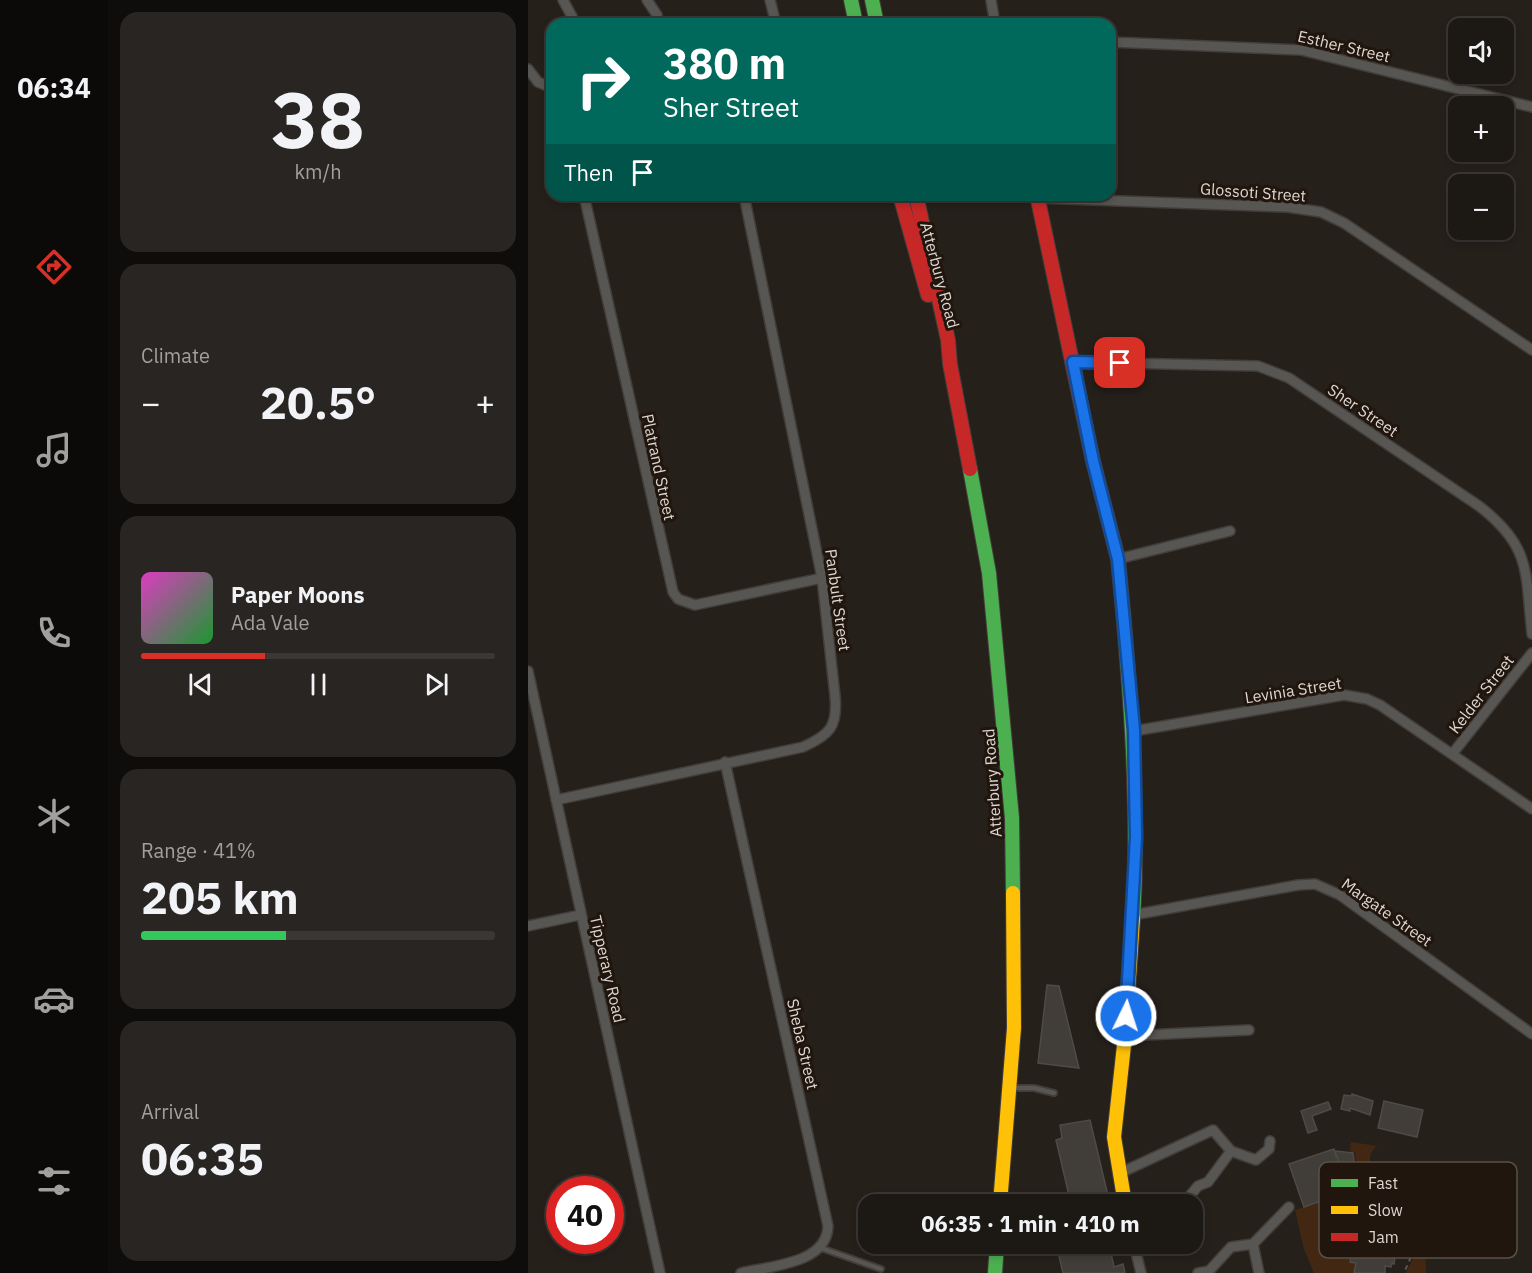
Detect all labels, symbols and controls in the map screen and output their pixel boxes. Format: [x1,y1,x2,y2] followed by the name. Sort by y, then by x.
[1448,18,1514,240] map controls
[1448,18,1514,84] button: sound
[1296,26,1392,66] street label: Esther Street
[663,36,786,91] text: 380 m
[564,42,642,120] icon: right
[271,68,365,169] text: 38
[17,70,91,105] text: 06:34
[663,89,799,124] text: Sher Street
[1448,96,1514,162] button: +
[626,156,659,189] icon: arrive
[294,158,342,185] text: km/h
[564,158,614,187] text: Then
[1448,174,1514,240] button: −
[1199,178,1307,206] street label: Glossoti Street
[916,220,964,330] street label: Atterbury Road
[33,246,75,288] icon: directions
[1094,337,1145,388] pin
[141,342,210,369] text: Climate
[1103,346,1136,379] icon: arrive
[260,373,376,431] text: 20.5°
[1324,379,1402,441] street label: Sher Street
[141,381,161,424] text: −
[475,381,495,424] text: +
[638,412,680,522] street label: Platrand Street
[33,429,75,471] icon: music
[821,548,855,652] street label: Panbult Street
[231,580,364,609] text: Paper Moons
[231,609,310,636] text: Ada Vale
[33,612,75,654] icon: phone
[1444,651,1518,737] street label: Kelder Street
[184,668,217,701] icon: previous
[302,668,335,701] icon: pause
[420,668,453,701] icon: next
[1243,672,1343,708] street label: Levinia Street
[978,728,1006,838] street label: Atterbury Road
[33,795,75,837] icon: climate
[141,837,256,864] text: Range · 41%
[141,868,299,926] text: 205 km
[1338,873,1436,951] street label: Margate Street
[586,913,630,1025] street label: Tipperary Road
[33,978,75,1020] icon: car
[1094,984,1158,1048] position arrow
[783,997,823,1091] street label: Sheba Street
[141,1098,199,1125] text: Arrival
[141,1129,264,1187] text: 06:35
[33,1160,75,1202] icon: filters
[1319,1162,1517,1258] legend
[1368,1173,1398,1193] text: Fast
[546,1176,624,1254] speed limit sign: 40
[1368,1200,1403,1220] text: Slow
[921,1209,1140,1238] text: 06:35 · 1 min · 410 m
[1368,1227,1399,1247] text: Jam

